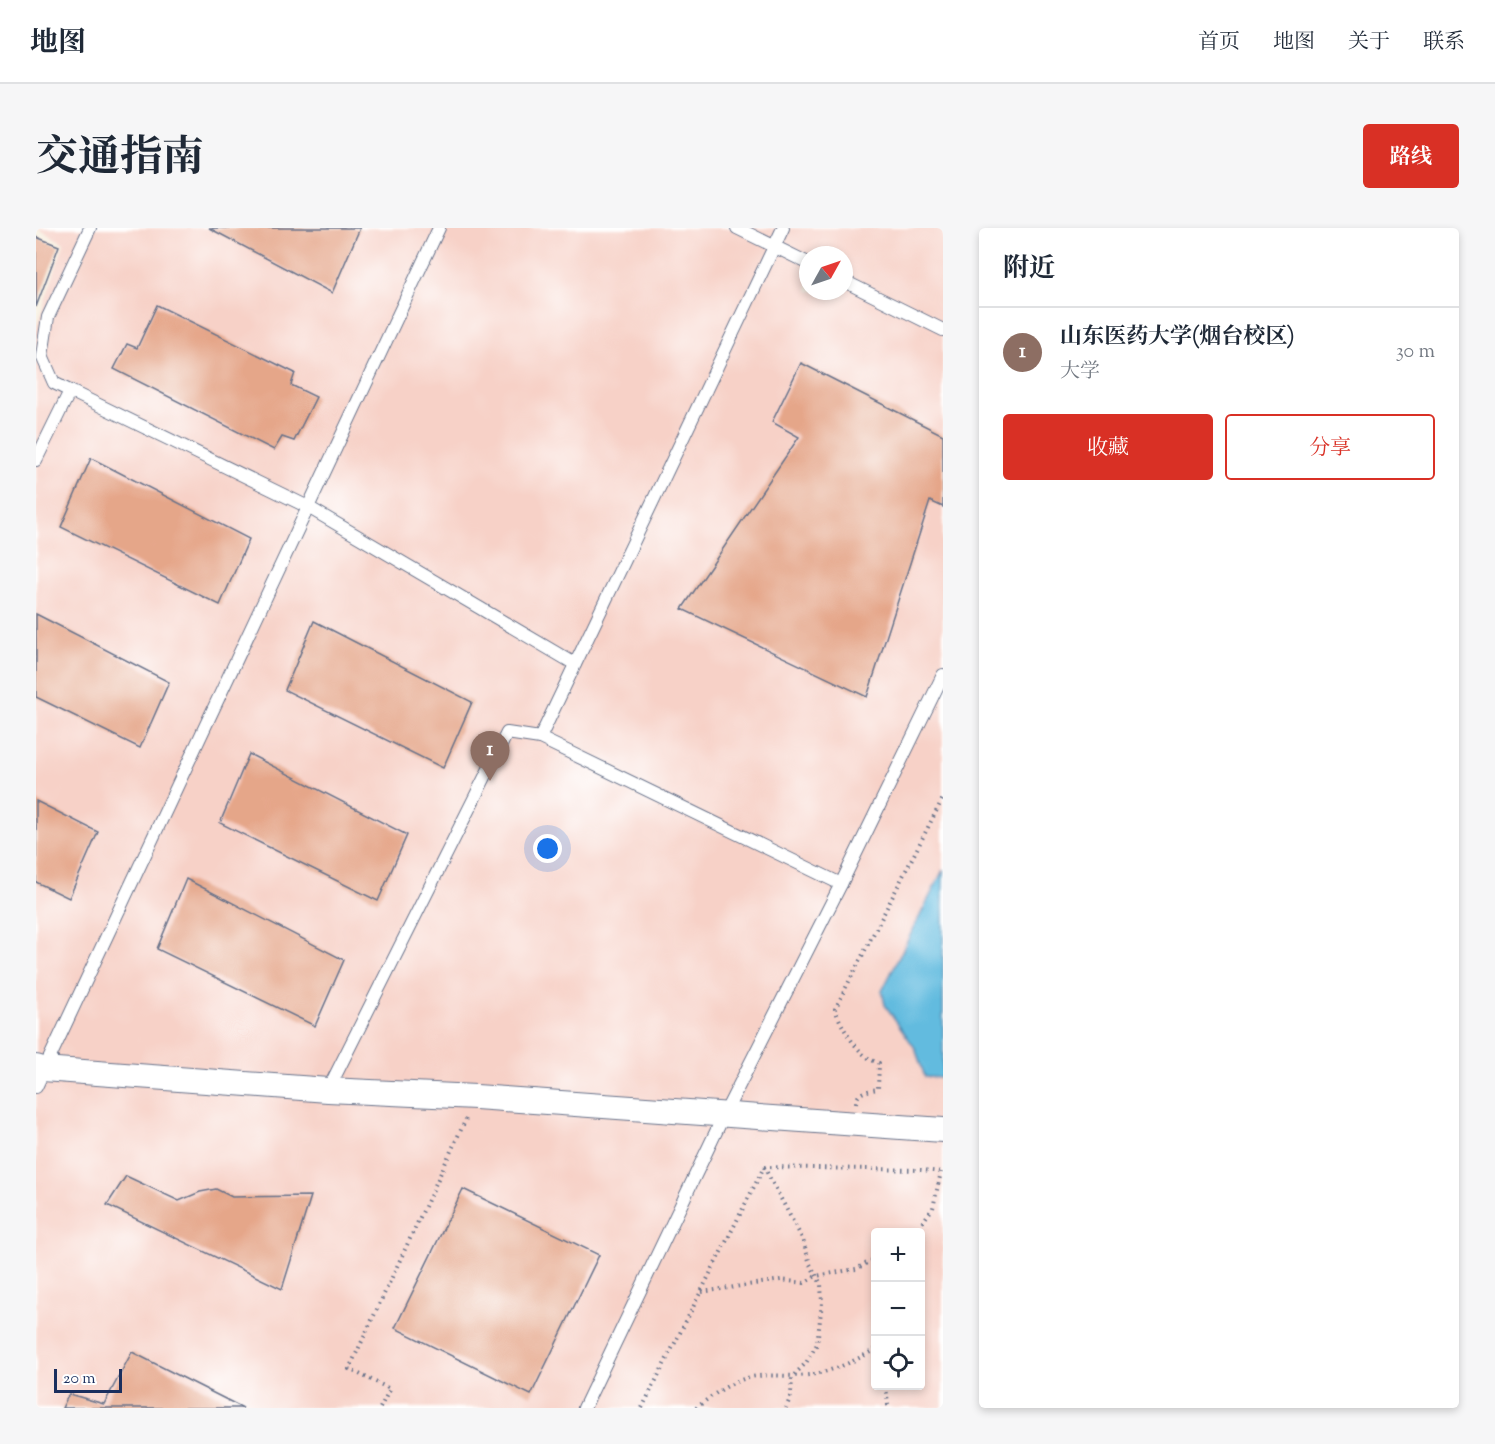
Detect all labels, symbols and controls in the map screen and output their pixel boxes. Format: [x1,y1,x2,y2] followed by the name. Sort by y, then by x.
[30,24,86,64] text: 地图
[1198,28,1240,58] text: 首页
[1273,28,1315,58] text: 地图
[1348,28,1390,58] text: 关于
[1423,28,1465,58] text: 联系
[1363,124,1459,188] button: 路线
[36,130,204,190] text: 交通指南
[799,246,853,300] north arrow
[1003,251,1055,288] text: 附近
[1060,322,1294,354] text: 山东医药大学(烟台校区)
[1019,338,1026,367] text: 1
[1396,338,1435,367] text: 30 m
[1060,358,1100,387] text: 大学
[1003,414,1213,480] button: 收藏
[1225,414,1435,480] button: 分享
[470,732,510,781] pin: 1
[533,834,562,863] your location
[871,1228,925,1390] map controls
[871,1228,925,1282] button: +
[871,1282,925,1336] button: −
[871,1336,925,1390] button: locate
[54,1366,122,1394] scale bar
[63,1368,96,1391] text: 20 m

